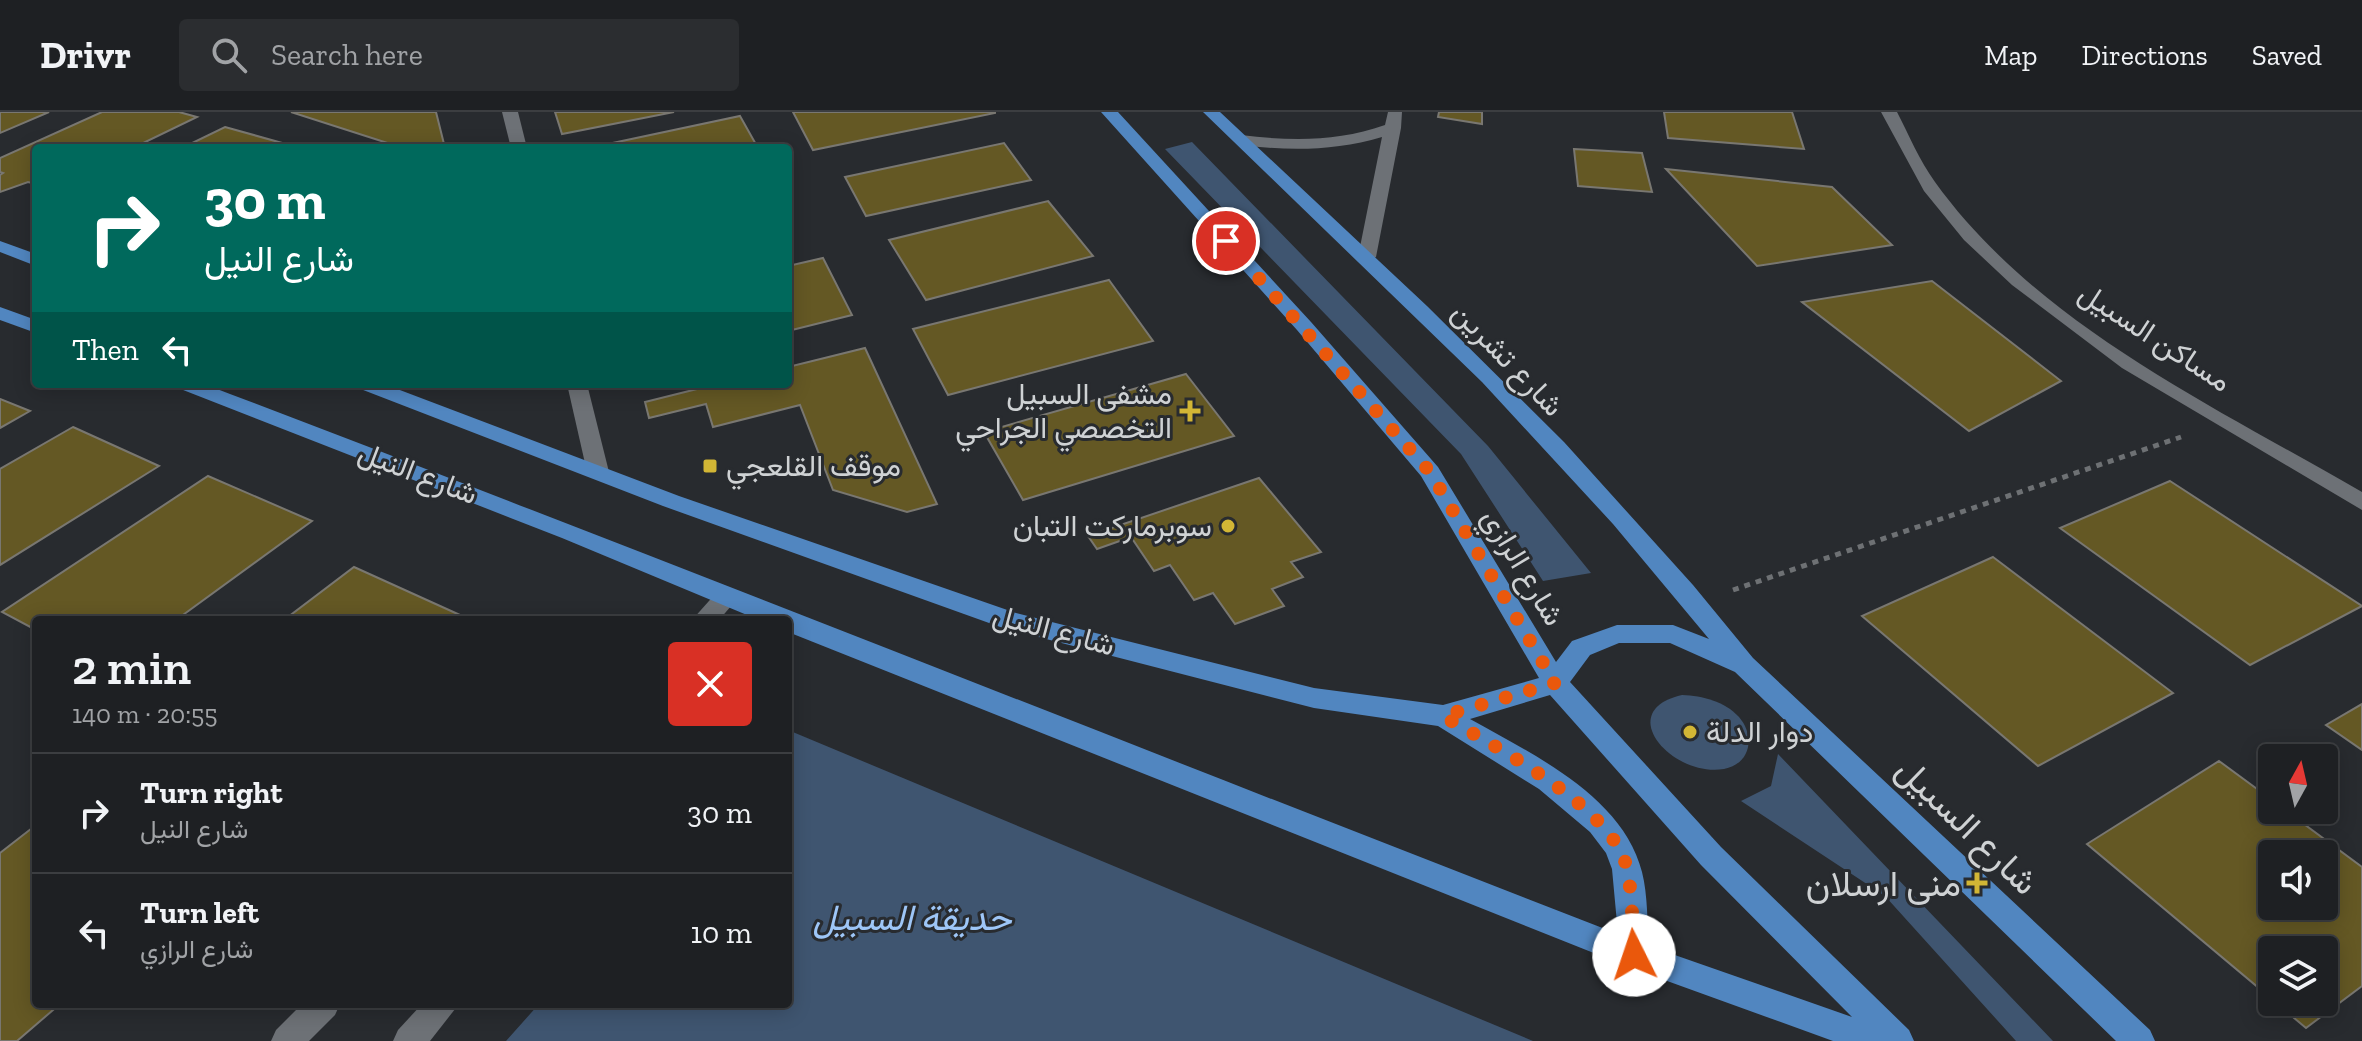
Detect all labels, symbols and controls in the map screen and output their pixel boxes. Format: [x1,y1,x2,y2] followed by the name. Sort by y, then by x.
[179,19,739,91] search box
[40,32,131,78] text: Drivr
[207,33,251,77] icon: search
[271,37,423,73] text: Search here
[1984,39,2037,72] text: Map
[2081,39,2208,72] text: Directions
[2252,39,2322,72] text: Saved
[204,166,326,233] text: 30 m
[72,176,176,280] icon: right
[1192,207,1260,275] pin
[1204,219,1248,263] icon: arrive
[204,237,354,280] text: شارع النيل
[2072,274,2238,400] street label: مساكن السبيل
[1443,294,1571,425] street label: شارع تشرين
[155,328,199,372] icon: left
[72,332,139,368] text: Then
[955,376,1172,452] place label: مشفى السبيل التخصصي الجراحي
[1179,400,1201,422] marker: مشفى السبيل التخصصي الجراحي
[353,434,483,514] street label: شارع النيل
[726,448,901,490] place label: موقف القلعجي
[701,457,719,475] marker: موقف القلعجي
[1469,502,1572,635] street label: شارع الرازي
[1013,508,1212,544] place label: سوبرماركت التبان
[1219,517,1237,535] marker: سوبرماركت التبان
[989,596,1119,665] street label: شارع النيل
[72,639,191,696] text: 2 min
[668,642,752,726] button: close
[72,698,218,730] text: 140 m · 20:55
[1706,714,1813,750] place label: دوار الدلة
[1681,723,1699,741] marker: دوار الدلة
[2258,744,2338,824] north arrow
[2258,744,2338,1016] map controls
[1886,747,2048,906] street label: شارع السبيل
[140,775,282,811] text: Turn right
[72,791,116,835] icon: right
[687,795,752,831] text: 30 m
[140,813,248,845] text: شارع النيل
[2258,840,2338,920] button: sound
[1806,862,1961,906] place label: منى ارسلان
[1968,874,1986,892] marker: منى ارسلان
[140,895,259,931] text: Turn left
[813,896,1013,939] park label: حديقة السبيل
[72,911,116,955] icon: left
[1592,913,1676,997] position arrow
[690,915,752,951] text: 10 m
[140,933,253,965] text: شارع الرازي
[2258,936,2338,1016] button: layers

